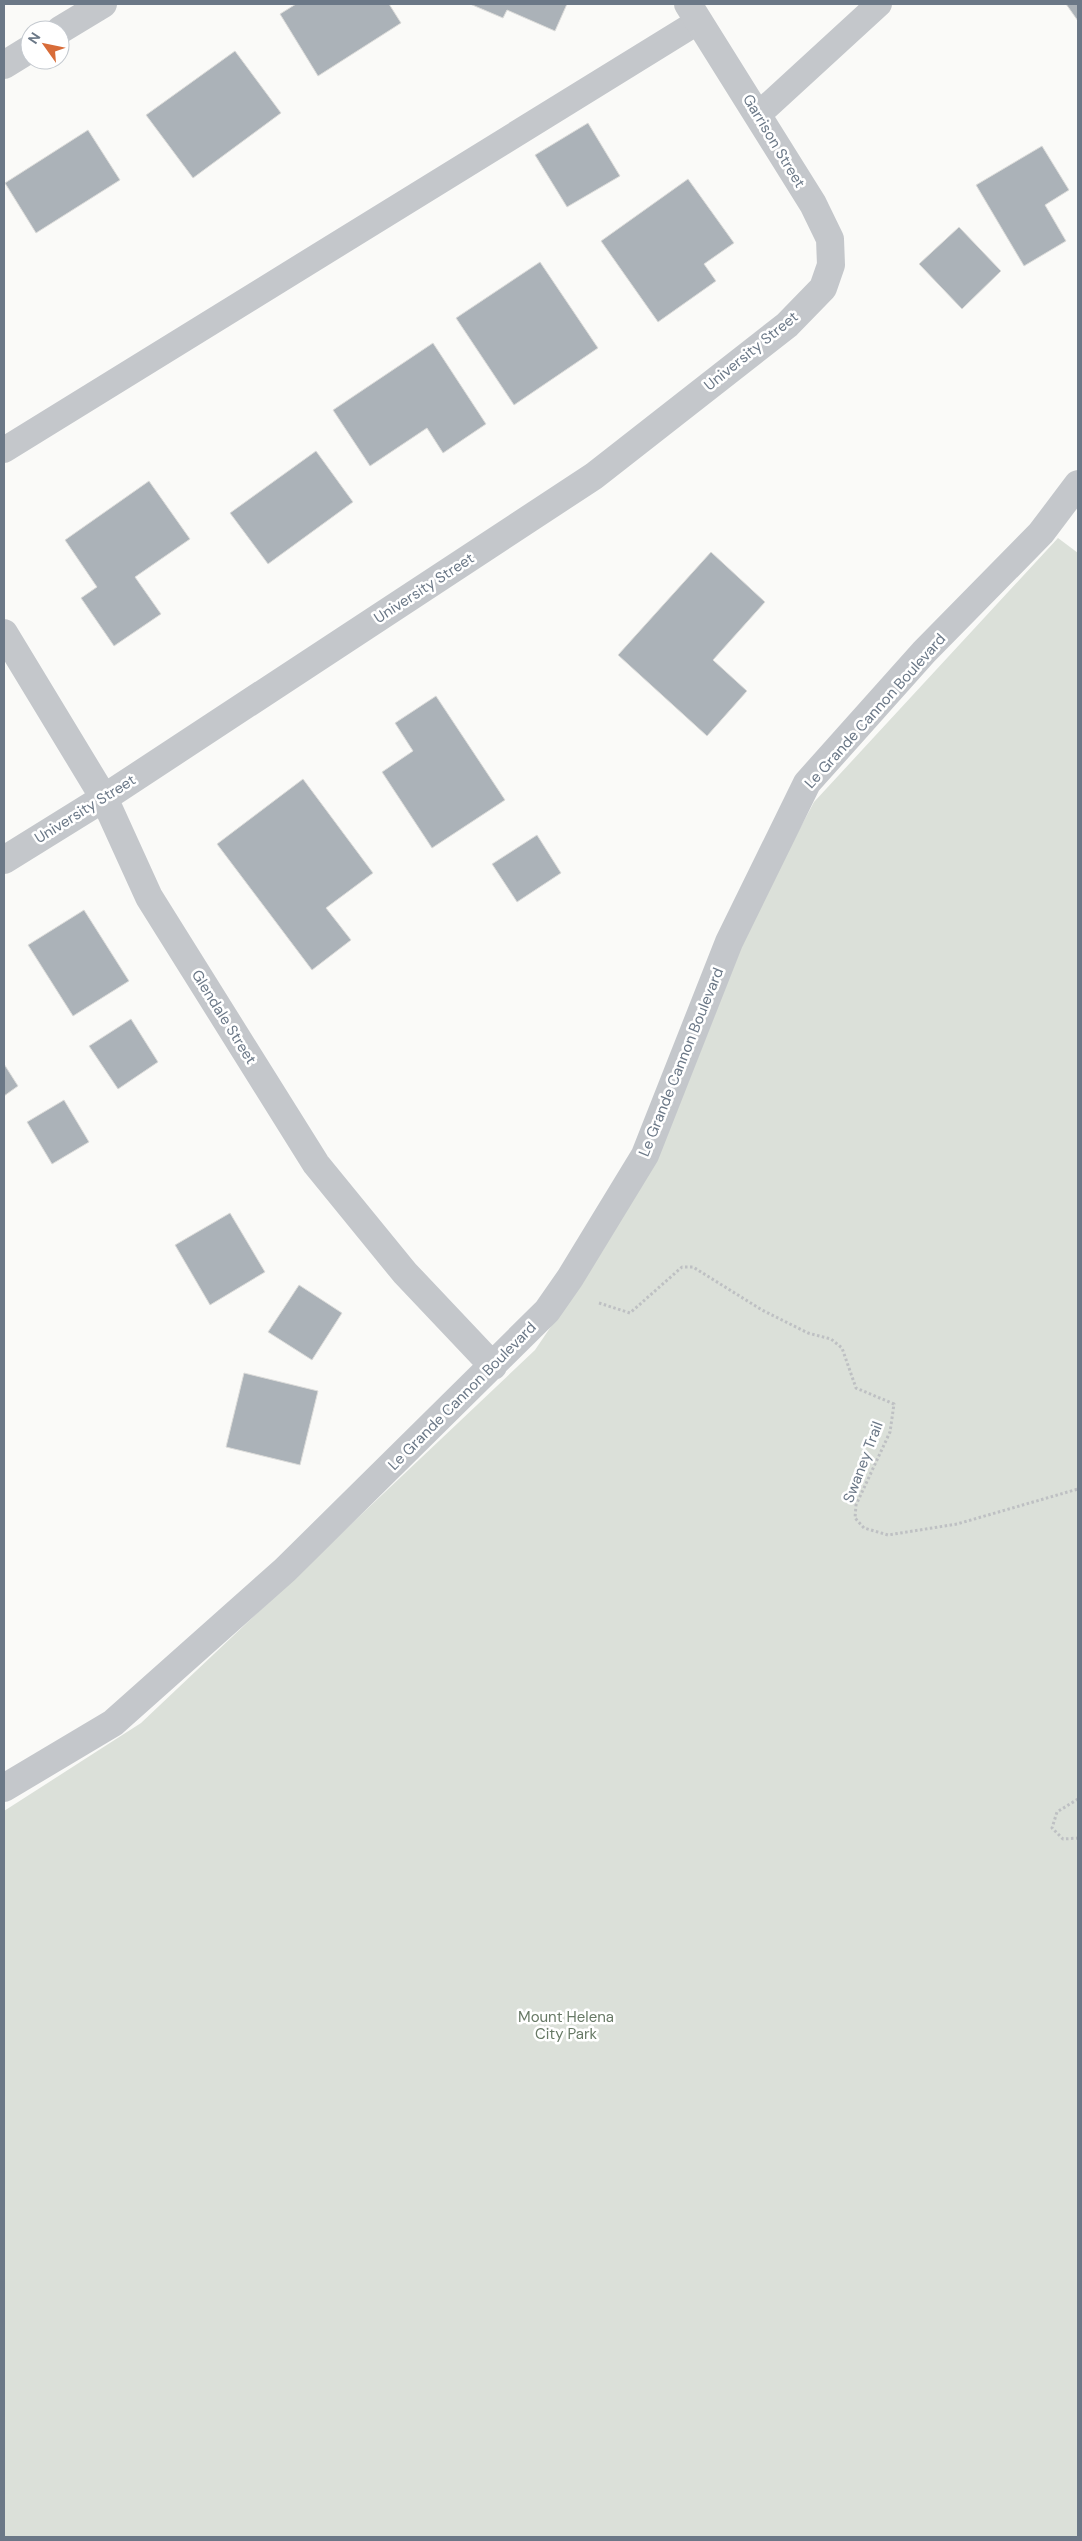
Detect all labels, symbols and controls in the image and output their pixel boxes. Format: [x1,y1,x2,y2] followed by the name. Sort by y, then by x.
[20,20,70,70] north arrow
[24,29,44,47] text: N
[738,91,810,192] street label: Garrison Street
[700,307,802,395] street label: University Street
[370,548,478,628] street label: University Street
[800,629,950,793] street label: Le Grande Cannon Boulevard
[31,770,139,848] street label: University Street
[634,965,728,1159] street label: Le Grande Cannon Boulevard
[187,966,261,1068] street label: Glendale Street
[384,1318,540,1474] street label: Le Grande Cannon Boulevard
[838,1419,888,1505] street label: Swaney Trail
[518,2007,614,2044] park label: Mount Helena City Park

